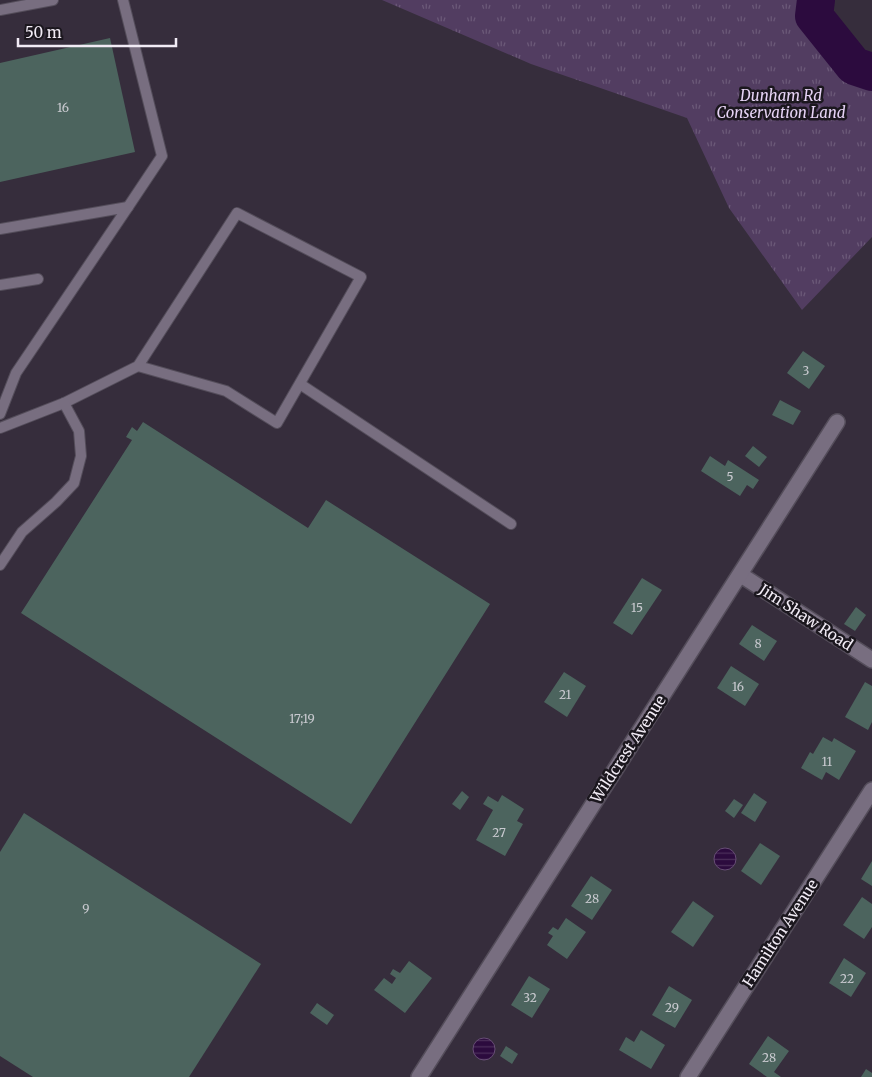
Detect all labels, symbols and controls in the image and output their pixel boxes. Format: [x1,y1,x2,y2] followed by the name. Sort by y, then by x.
[18,15,175,47] scale bar
[25,23,62,42] text: 50 m
[716,86,846,122] park label: Dunham Rd Conservation Land
[57,100,69,115] house number: 16
[803,363,810,378] house number: 3
[726,469,734,484] house number: 5
[755,579,856,654] street label: Jim Shaw Road
[631,600,643,615] house number: 15
[754,636,762,651] house number: 8
[732,679,744,694] house number: 16
[559,687,572,702] house number: 21
[586,691,670,807] street label: Wildcrest Avenue
[289,711,315,726] house number: 17;19
[822,754,833,769] house number: 11
[492,825,506,840] house number: 27
[738,875,822,990] street label: Hamilton Avenue
[585,891,599,906] house number: 28
[82,901,90,916] house number: 9
[840,971,854,986] house number: 22
[523,990,537,1005] house number: 32
[665,1000,679,1015] house number: 29
[762,1050,776,1065] house number: 28

